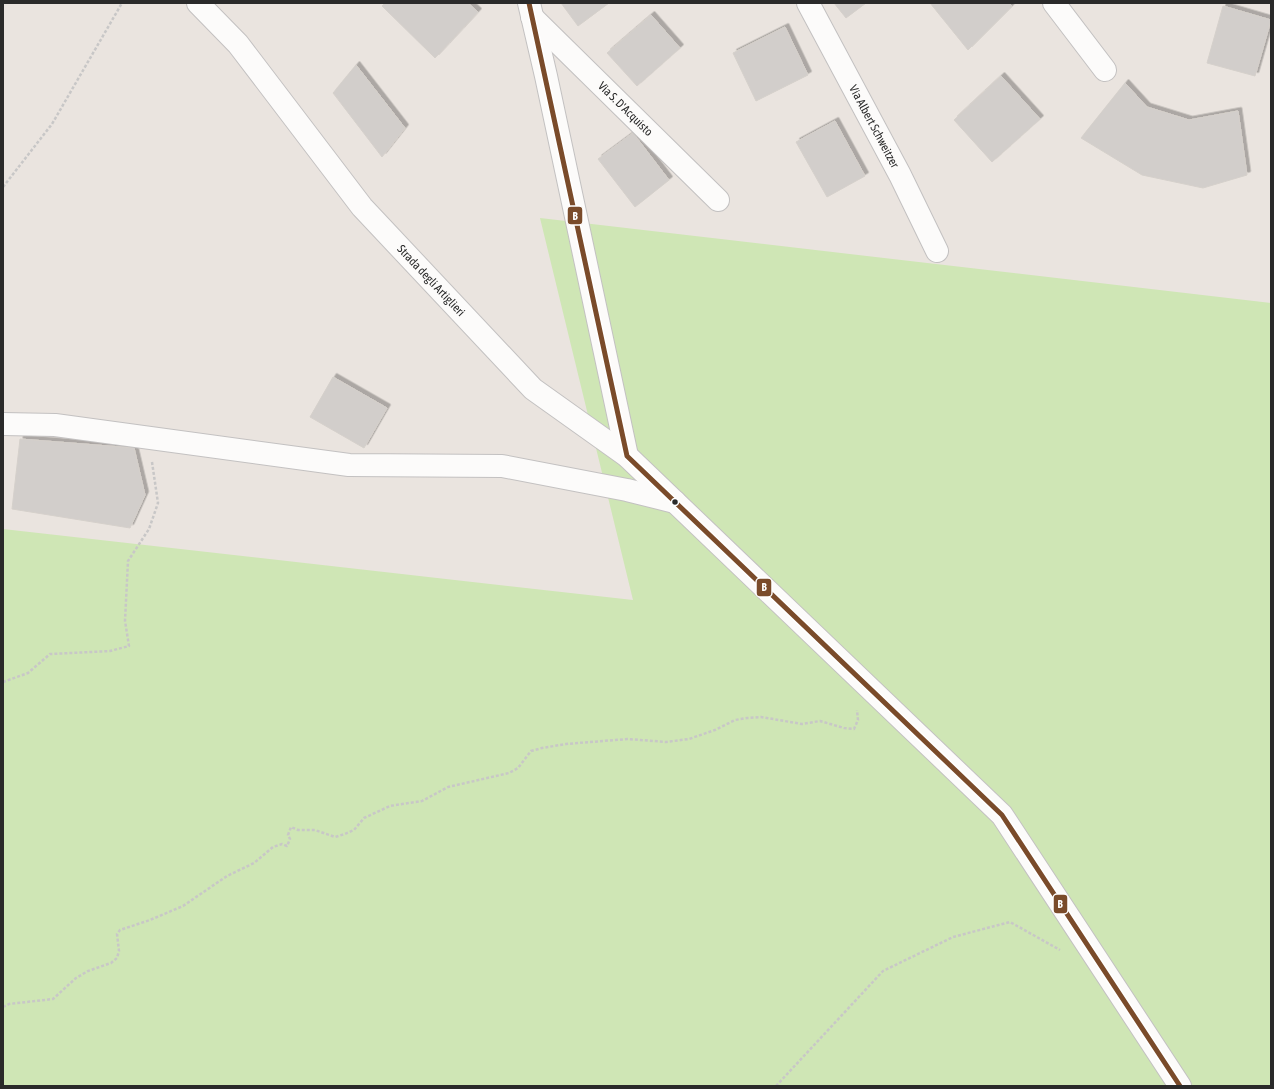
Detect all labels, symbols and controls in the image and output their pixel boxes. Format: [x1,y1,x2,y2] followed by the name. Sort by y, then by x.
[595,79,656,139] street label: Via S. D'Acquisto
[846,83,902,171] street label: Via Albert Schweitzer
[567,206,583,225] line badge: B
[572,210,578,222] text: B
[394,242,468,319] street label: Strada degli Artiglieri
[670,497,680,507] unlabelled marker
[756,578,772,597] line badge: B
[761,581,767,593] text: B
[1053,894,1068,914] line badge: B
[1057,898,1063,910] text: B

